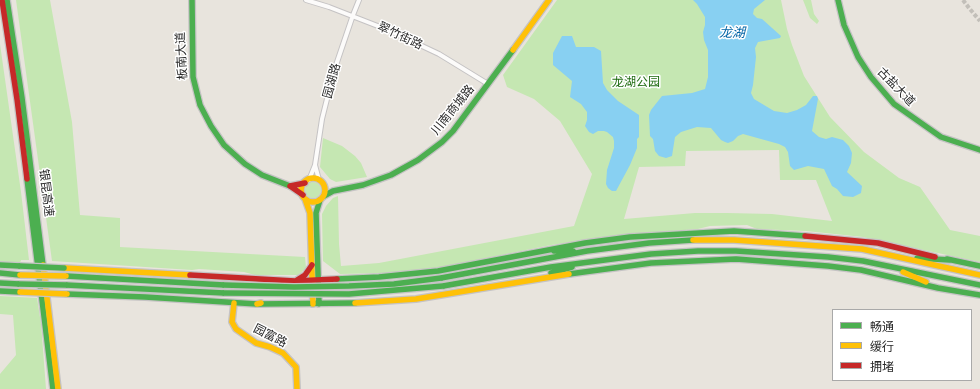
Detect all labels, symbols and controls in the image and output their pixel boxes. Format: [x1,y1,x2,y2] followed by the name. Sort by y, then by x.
[375,19,425,53] street label: 翠竹街路
[719,25,745,41] water label: 龙湖
[174,32,190,80] street label: 板南大道
[320,62,344,100] street label: 园湖路
[874,65,918,109] street label: 古盐大道
[612,76,660,90] park label: 龙湖公园
[429,82,477,138] street label: 川南商城路
[36,168,56,218] street label: 银昆高速
[832,309,972,381] legend
[870,320,894,334] text: 畅通
[251,321,289,351] street label: 园富路
[870,340,894,354] text: 缓行
[870,360,894,374] text: 拥堵

